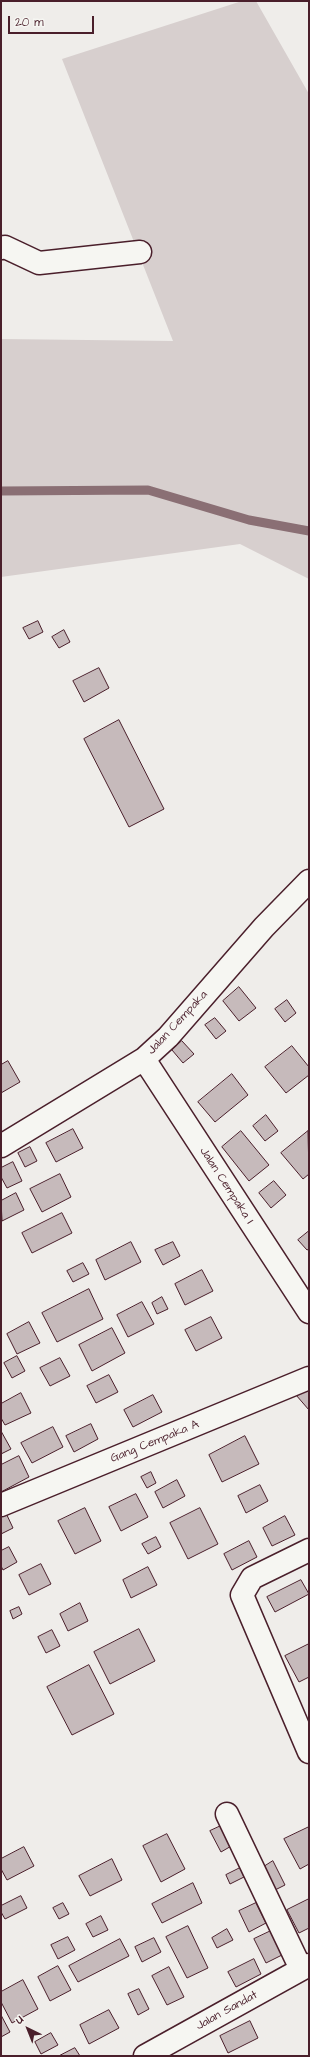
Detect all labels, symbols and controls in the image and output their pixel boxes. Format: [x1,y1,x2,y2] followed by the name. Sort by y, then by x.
[10,8,96,34] scale bar
[15,14,44,31] text: 20 m
[145,988,211,1058] street label: Jalan Cempaka
[196,1145,256,1227] street label: Jalan Cempaka I
[108,1418,202,1466] street label: Gang Cempaka A
[194,1988,260,2034] street label: Jalan Sandat
[8,2009,48,2049] north arrow
[12,2012,27,2027] text: U

